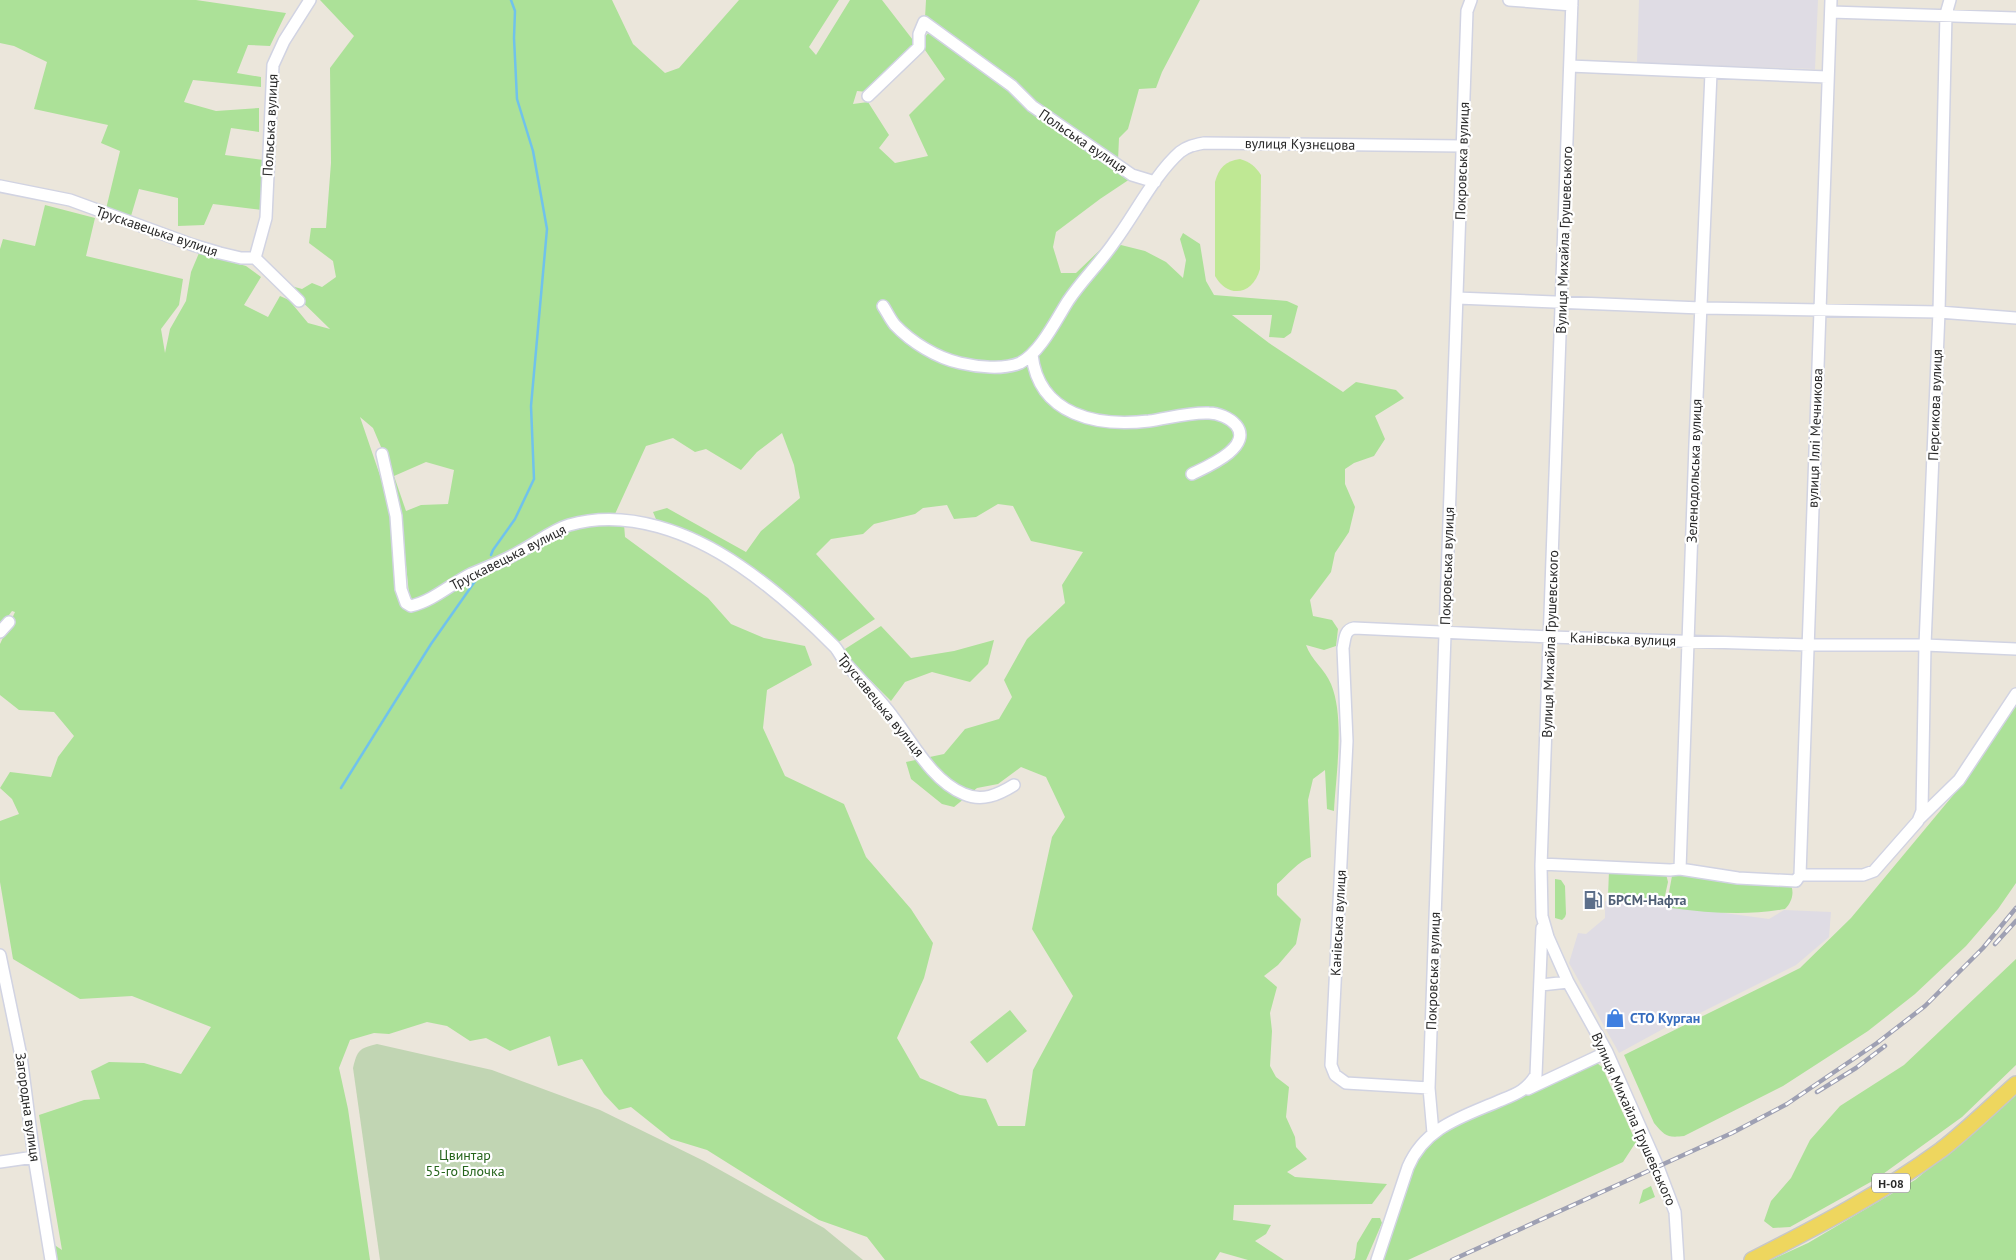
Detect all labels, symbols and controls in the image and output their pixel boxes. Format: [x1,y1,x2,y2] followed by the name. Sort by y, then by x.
[258,73,282,177] street label: Польська вулиця
[1451,102,1473,220] street label: Покровська вулиця
[1035,105,1131,177] street label: Польська вулиця
[1245,134,1355,154] street label: вулиця Кузнєцова
[1552,146,1576,334] street label: Вулиця Михайла Грушевського
[94,202,220,260] street label: Трускавецька вулиця
[1924,349,1946,461] street label: Персикова вулиця
[1804,368,1826,508] street label: вулиця Іллі Мечникова
[1682,399,1706,543] street label: Зеленодольська вулиця
[1436,507,1458,625] street label: Покровська вулиця
[447,520,569,594] street label: Трускавецька вулиця
[1538,550,1562,738] street label: Вулиця Михайла Грушевського
[1570,628,1676,650] street label: Канівська вулиця
[834,650,928,760] street label: Трускавецька вулиця
[1326,869,1350,977] street label: Канівська вулиця
[1582,889,1604,911] fuel station icon: БРСМ-Нафта
[1608,891,1686,909] place label: БРСМ-Нафта
[1422,912,1444,1030] street label: Покровська вулиця
[1604,1007,1626,1029] shop icon: СТО Курган
[1630,1009,1700,1027] place label: СТО Курган
[1588,1030,1680,1208] street label: Вулиця Михайла Грушевського
[11,1051,45,1163] street label: Загородна вулиця
[425,1146,505,1180] park label: Цвинтар 55-го Блочка
[1872,1174,1910,1192] road number: Н-08

